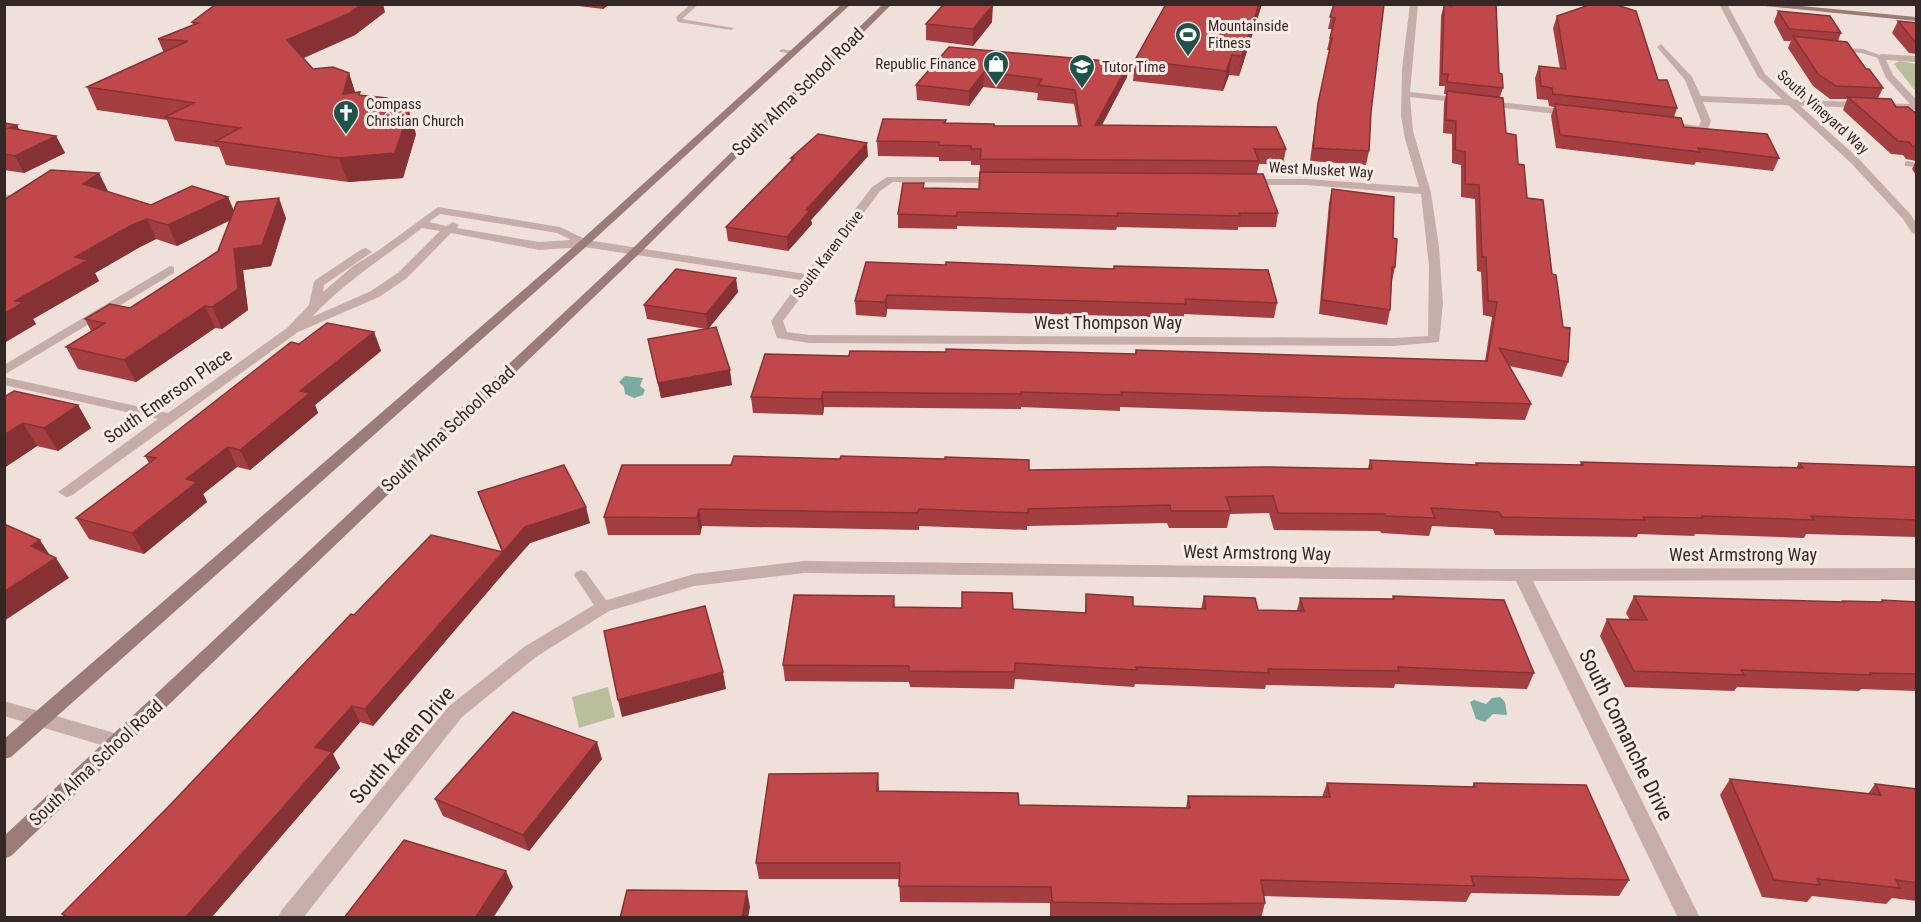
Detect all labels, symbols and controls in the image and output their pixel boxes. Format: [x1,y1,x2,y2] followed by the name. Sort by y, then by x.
[1208,17,1288,52] place label: Mountainside Fitness
[1173,20,1203,58] sports icon: Mountainside Fitness
[727,23,868,160] street label: South Alma School Road
[981,49,1011,87] shop icon: Republic Finance
[1067,52,1097,90] school or university icon: Tutor Time
[875,55,976,73] place label: Republic Finance
[1102,58,1165,76] place label: Tutor Time
[1774,66,1872,158] street label: South Vineyard Way
[366,95,464,130] place label: Compass Christian Church
[331,98,361,136] church icon: Compass Christian Church
[1268,158,1374,182] street label: West Musket Way
[789,207,867,301] street label: South Karen Drive
[1034,312,1183,333] street label: West Thompson Way
[100,344,236,448] street label: South Emerson Place
[377,361,519,496] street label: South Alma School Road
[1183,541,1332,564] street label: West Armstrong Way
[1669,544,1817,565] street label: West Armstrong Way
[1574,645,1678,825] street label: South Comanche Drive
[345,681,459,808] street label: South Karen Drive
[25,695,167,830] street label: South Alma School Road

